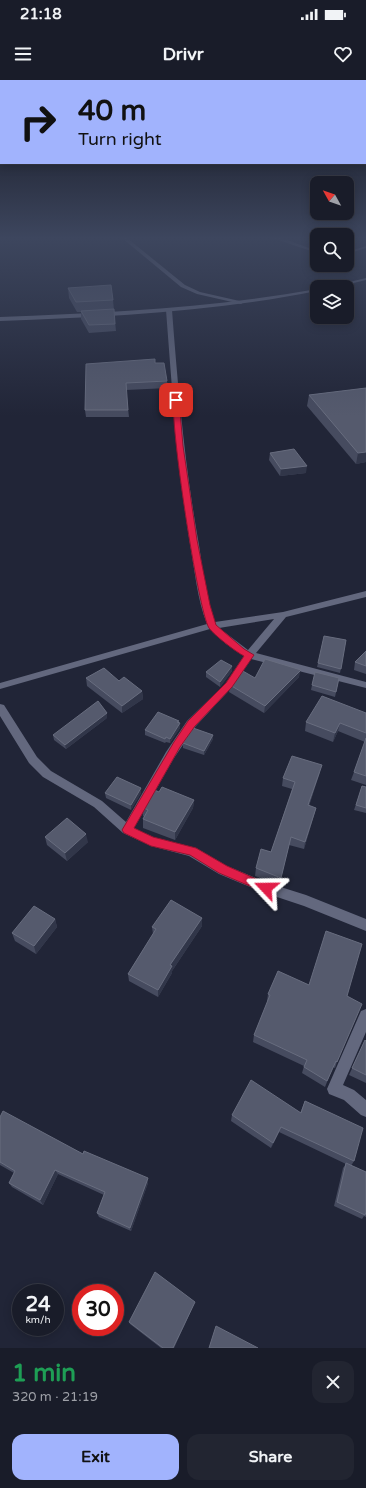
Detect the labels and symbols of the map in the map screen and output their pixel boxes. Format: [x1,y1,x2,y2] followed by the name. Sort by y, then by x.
[310,176,354,220] north arrow
[159,383,193,417] pin
[245,867,287,909] position arrow
[72,1284,124,1336] speed limit sign: 30

